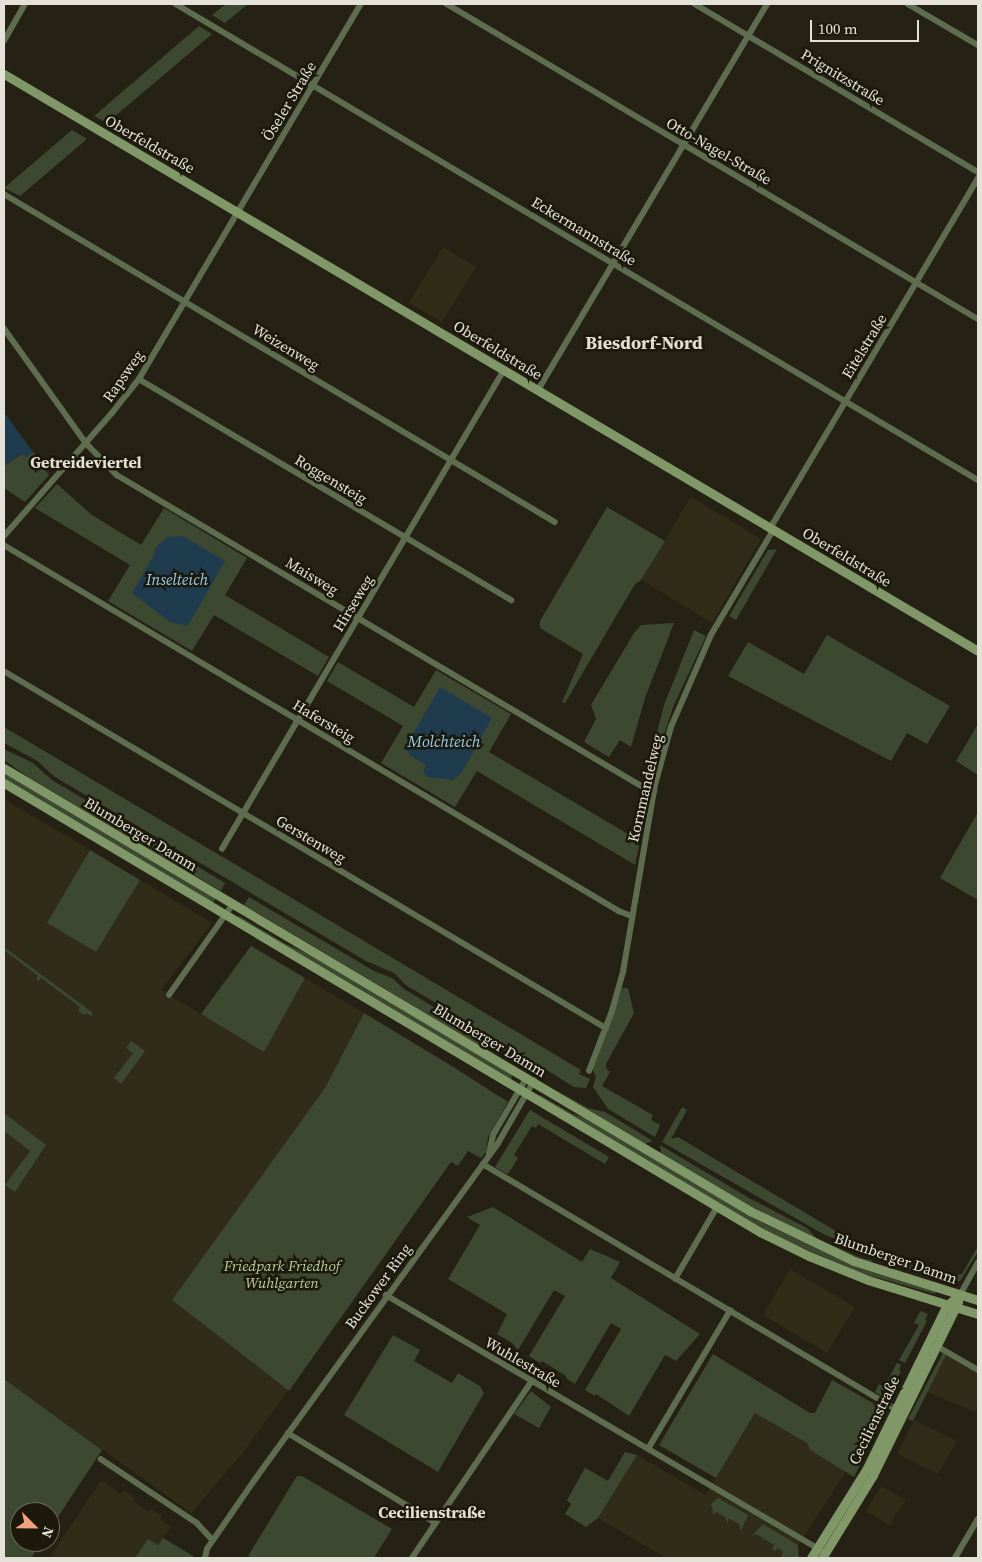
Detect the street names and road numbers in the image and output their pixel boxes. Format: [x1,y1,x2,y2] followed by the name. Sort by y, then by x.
[798,45,888,109] street label: Prignitzstraße
[258,58,320,144] street label: Öseler Straße
[102,111,198,177] street label: Oberfeldstraße
[663,114,775,188] street label: Otto-Nagel-Straße
[528,193,640,269] street label: Eckermannstraße
[838,310,890,382] street label: Eitelstraße
[450,316,546,384] street label: Oberfeldstraße
[249,320,323,374] street label: Weizenweg
[99,347,147,405] street label: Rapsweg
[292,450,370,508] street label: Roggensteig
[799,523,895,591] street label: Oberfeldstraße
[282,553,342,599] street label: Maisweg
[329,571,377,635] street label: Hirseweg
[290,695,358,747] street label: Hafersteig
[624,732,666,844] street label: Kornmandelweg
[81,793,201,875] street label: Blumberger Damm
[273,811,349,867] street label: Gerstenweg
[430,999,550,1081] street label: Blumberger Damm
[832,1229,960,1287] street label: Blumberger Damm
[341,1240,415,1332] street label: Buckower Ring
[482,1333,564,1391] street label: Wuhlestraße
[845,1373,903,1467] street label: Cecilienstraße

